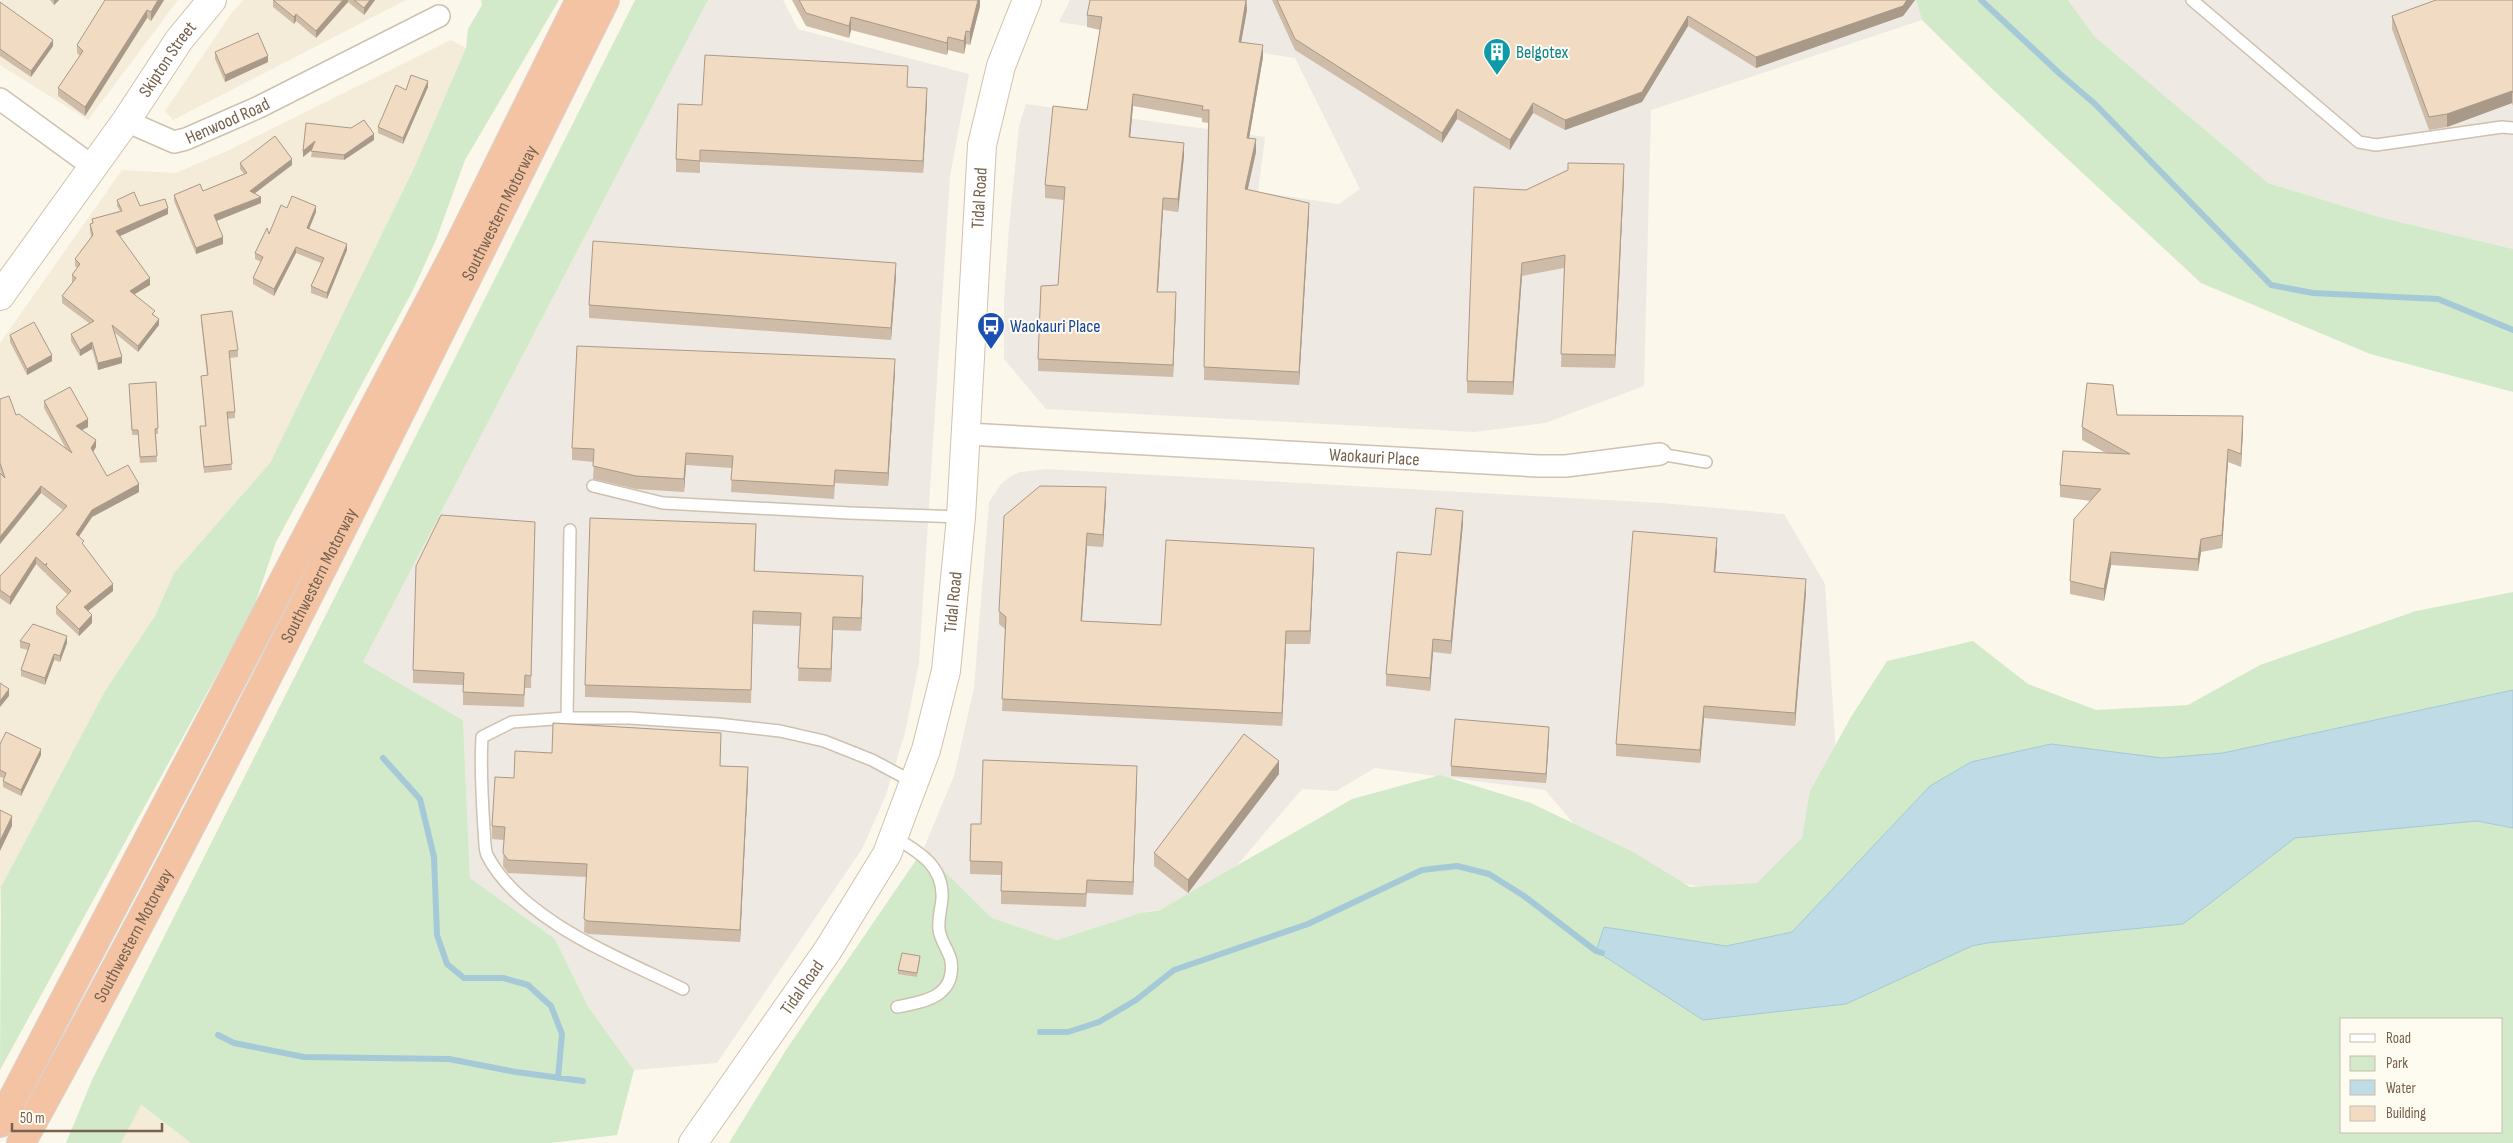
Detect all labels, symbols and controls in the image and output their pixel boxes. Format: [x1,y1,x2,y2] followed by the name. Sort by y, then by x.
[134,17,201,101] street label: Skipton Street
[1482,37,1512,76] building icon: Belgotex
[1516,42,1569,63] place label: Belgotex
[182,93,273,148] street label: Henwood Road
[457,142,542,284] street label: Southwestern Motorway
[967,167,991,229] street label: Tidal Road
[976,311,1006,350] bus stop icon: Waokauri Place
[1010,316,1101,337] place label: Waokauri Place
[1328,444,1420,470] street label: Waokauri Place
[276,504,361,646] street label: Southwestern Motorway
[939,571,966,634] street label: Tidal Road
[89,865,177,1006] street label: Southwestern Motorway
[776,956,828,1018] street label: Tidal Road
[2340,1018,2503,1133] legend
[2386,1029,2411,1048] text: Road
[2386,1054,2408,1073] text: Park
[2386,1079,2417,1098] text: Water
[12,1100,162,1132] scale bar
[2386,1104,2426,1123] text: Building
[20,1109,45,1128] text: 50 m

